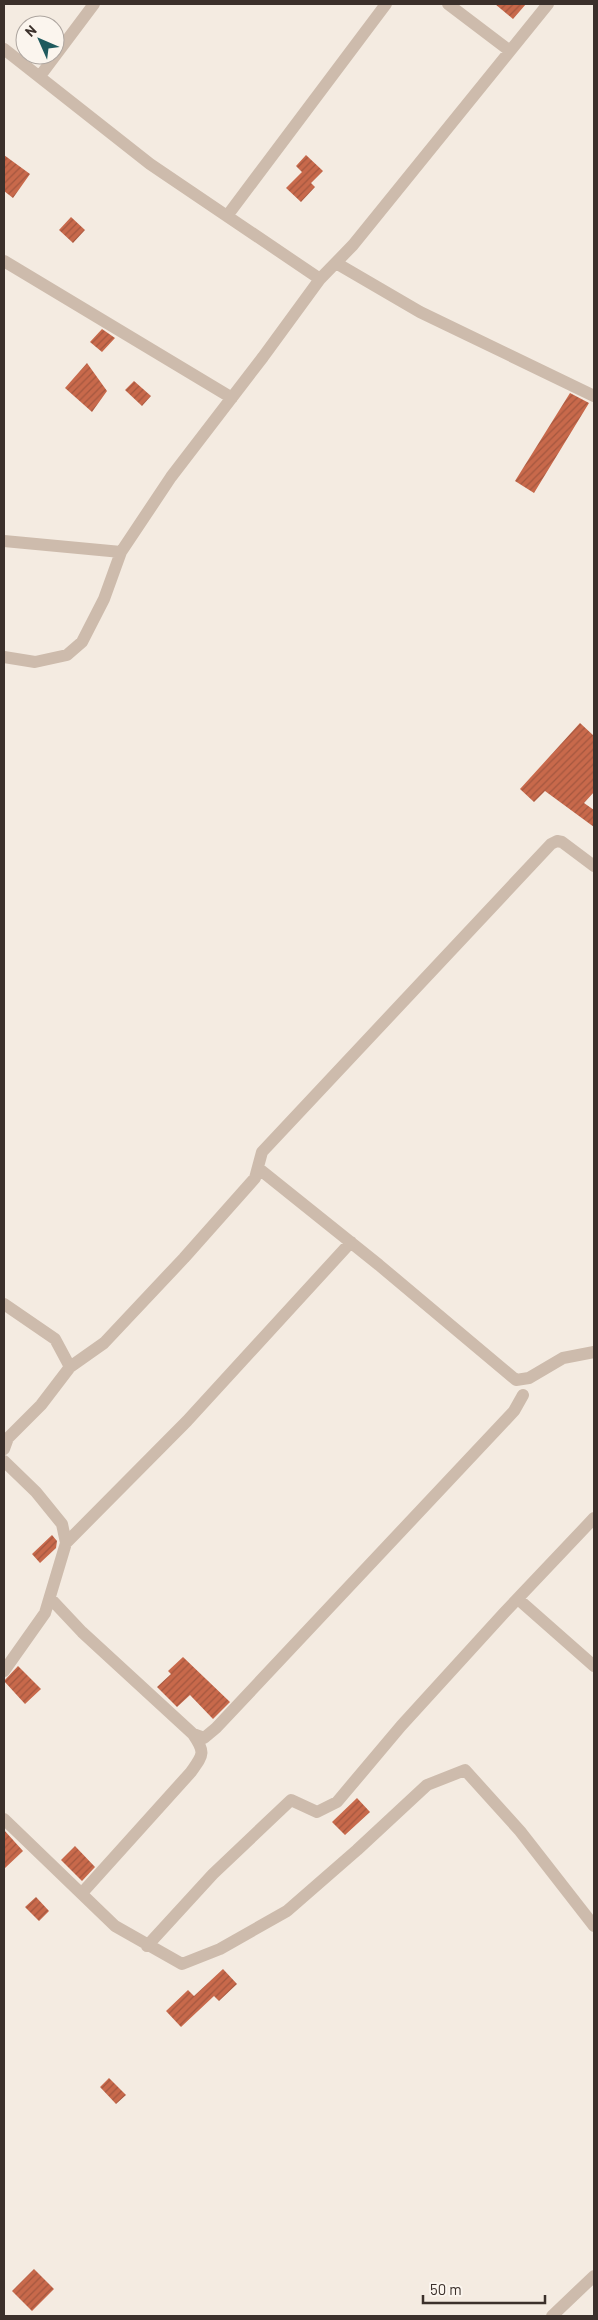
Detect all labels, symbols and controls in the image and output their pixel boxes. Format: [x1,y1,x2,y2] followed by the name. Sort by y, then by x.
[15,15,65,65] north arrow
[21,21,40,40] text: N
[423,2272,546,2304] scale bar
[430,2280,462,2298] text: 50 m

